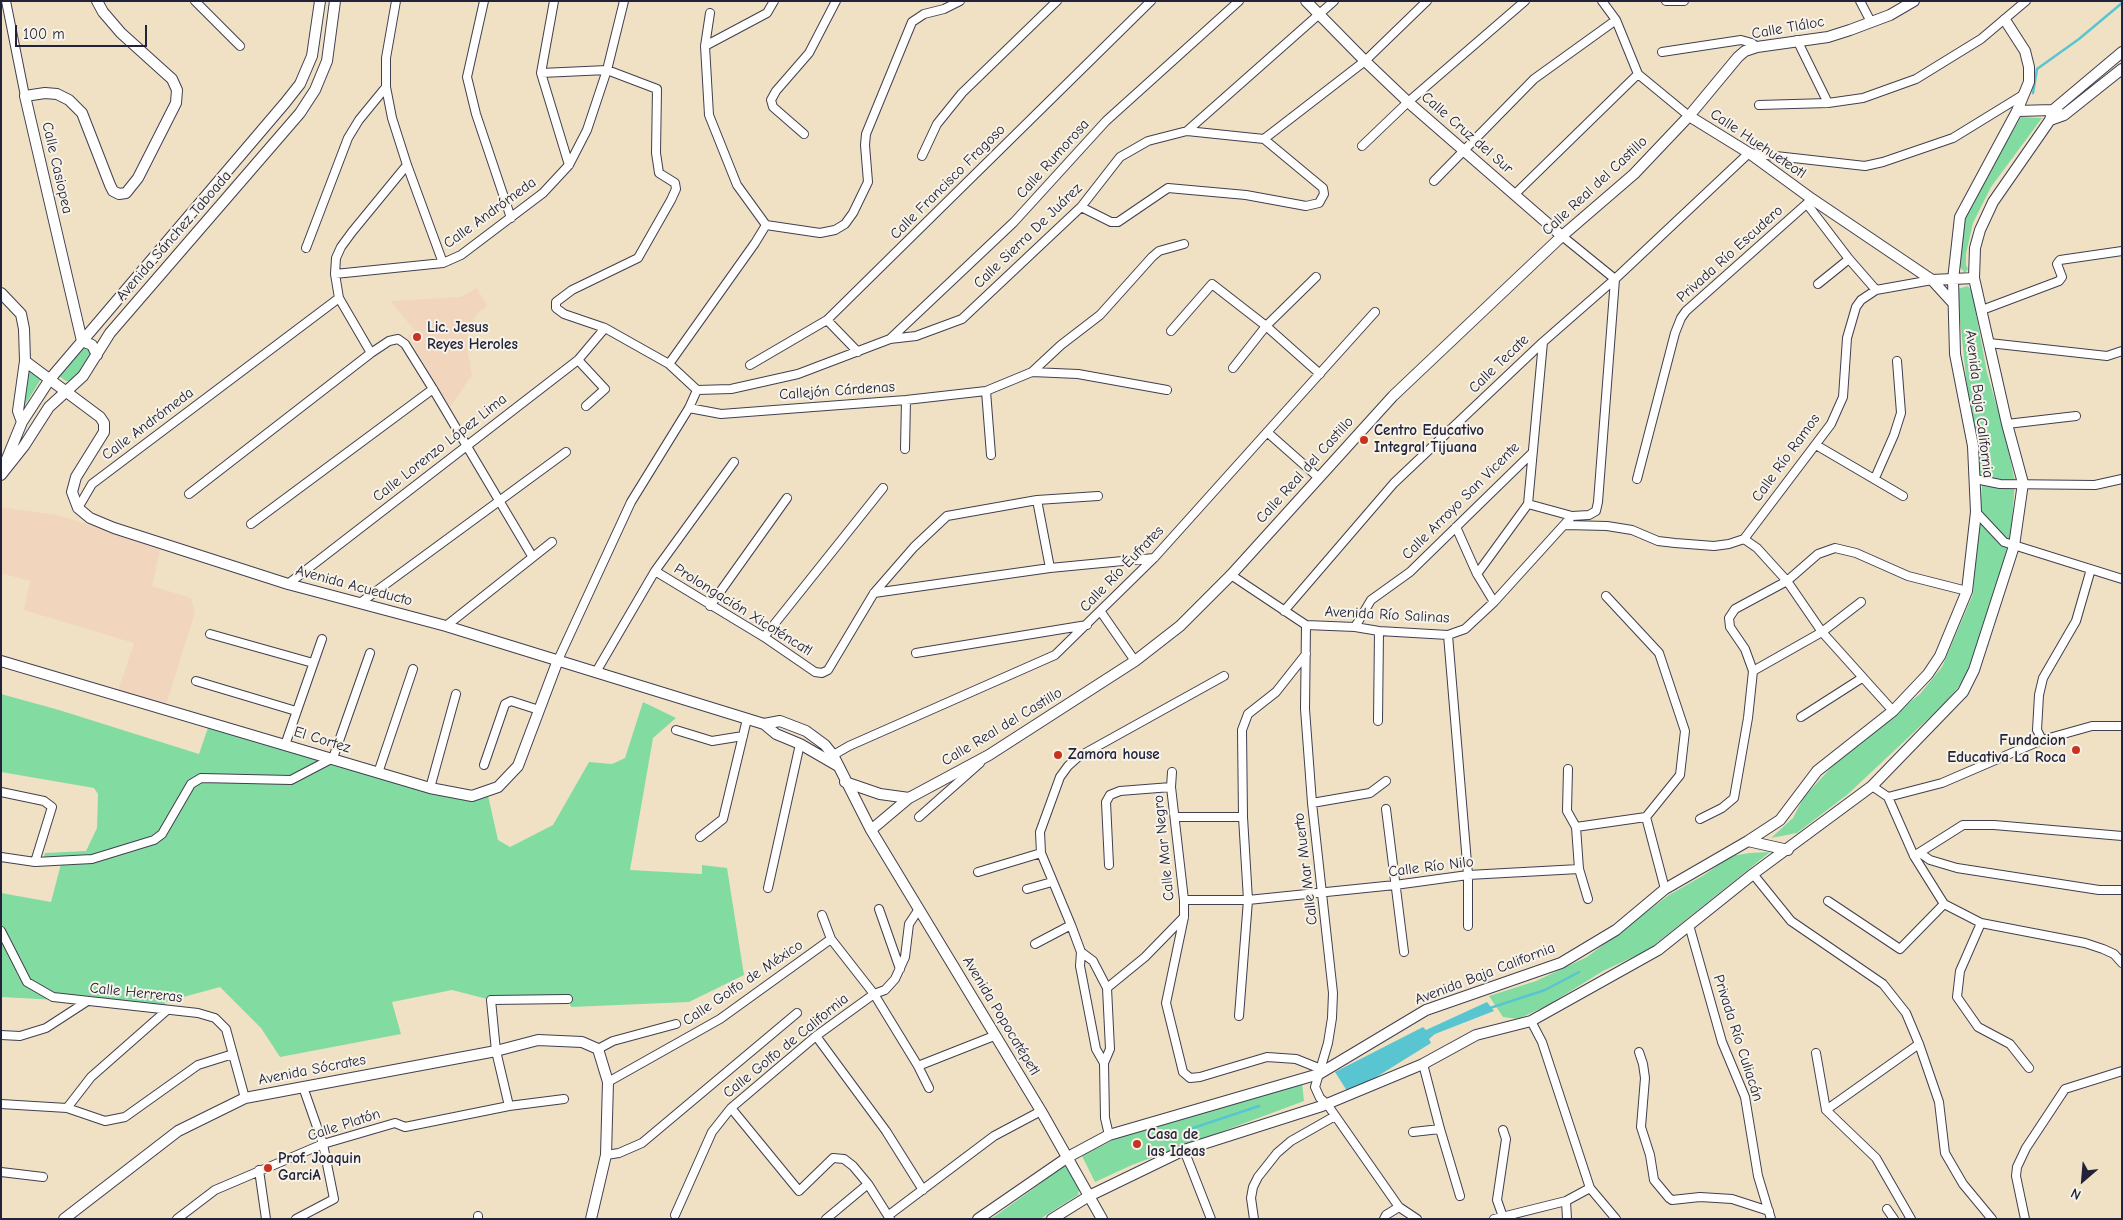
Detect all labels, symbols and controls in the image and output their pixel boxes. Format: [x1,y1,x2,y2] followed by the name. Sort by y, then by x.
[1750,13,1826,43] street label: Calle Tláloc
[18,15,150,47] scale bar
[23,25,65,43] text: 100 m
[1417,88,1517,178] street label: Calle Cruz del Sur
[1707,105,1809,183] street label: Calle Huehueteotl
[1013,116,1093,202] street label: Calle Rumorosa
[38,120,76,216] street label: Calle Casiopea
[887,121,1009,243] street label: Calle Francisco Fragoso
[1539,133,1651,239] street label: Calle Real del Castillo
[112,167,236,305] street label: Avenida Sánchez Taboada
[440,173,540,253] street label: Calle Andrómeda
[970,180,1086,292] street label: Calle Sierra De Juárez
[1673,202,1787,306] street label: Privada Río Escudero
[427,319,518,354] place label: Lic. Jesus Reyes Heroles
[1961,329,1997,479] street label: Avenida Baja California
[411,331,423,343] marker: Lic. Jesus Reyes Heroles
[1465,331,1533,397] street label: Calle Tecate
[779,378,895,404] street label: Callejón Cárdenas
[99,384,197,464] street label: Calle Andrómeda
[369,390,511,506] street label: Calle Lorenzo López Lima
[1748,411,1824,505] street label: Calle Río Ramos
[1252,413,1358,527] street label: Calle Real del Castillo
[1374,422,1484,457] place label: Centro Educativo Integral Tijuana
[1358,434,1370,446] marker: Centro Educativo Integral Tijuana
[1398,438,1524,564] street label: Calle Arroyo San Vicente
[1076,522,1168,616] street label: Calle Río Éufrates
[670,560,816,660] street label: Prolongación Xicoténcatl
[294,562,414,610] street label: Avenida Acueducto
[1324,603,1450,627] street label: Avenida Río Salinas
[938,684,1066,770] street label: Calle Real del Castillo
[291,723,353,757] street label: El Cortez
[1947,732,2066,767] place label: Fundacion Educativa La Roca
[2070,744,2082,756] marker: Fundacion Educativa La Roca
[1068,746,1160,764] place label: Zamora house
[1052,749,1064,761] marker: Zamora house
[1149,794,1179,902] street label: Calle Mar Negro
[1290,812,1322,926] street label: Calle Mar Muerto
[1387,853,1475,881] street label: Calle Río Nilo
[679,936,807,1030] street label: Calle Golfo de México
[1412,939,1558,1009] street label: Avenida Baja California
[958,953,1044,1079] street label: Avenida Popocatépetl
[1709,972,1767,1104] street label: Privada Río Culiacán
[89,979,183,1007] street label: Calle Herreras
[720,990,852,1102] street label: Calle Golfo de California
[257,1051,367,1089] street label: Avenida Sócrates
[305,1105,383,1145] street label: Calle Platón
[1147,1126,1205,1161] place label: Casa de las Ideas
[1131,1138,1143,1150] marker: Casa de las Ideas
[278,1150,361,1185] place label: Prof. Joaquin GarciA
[2058,1155,2108,1205] north arrow
[262,1162,274,1174] marker: Prof. Joaquin GarciA
[2068,1184,2084,1203] text: N

